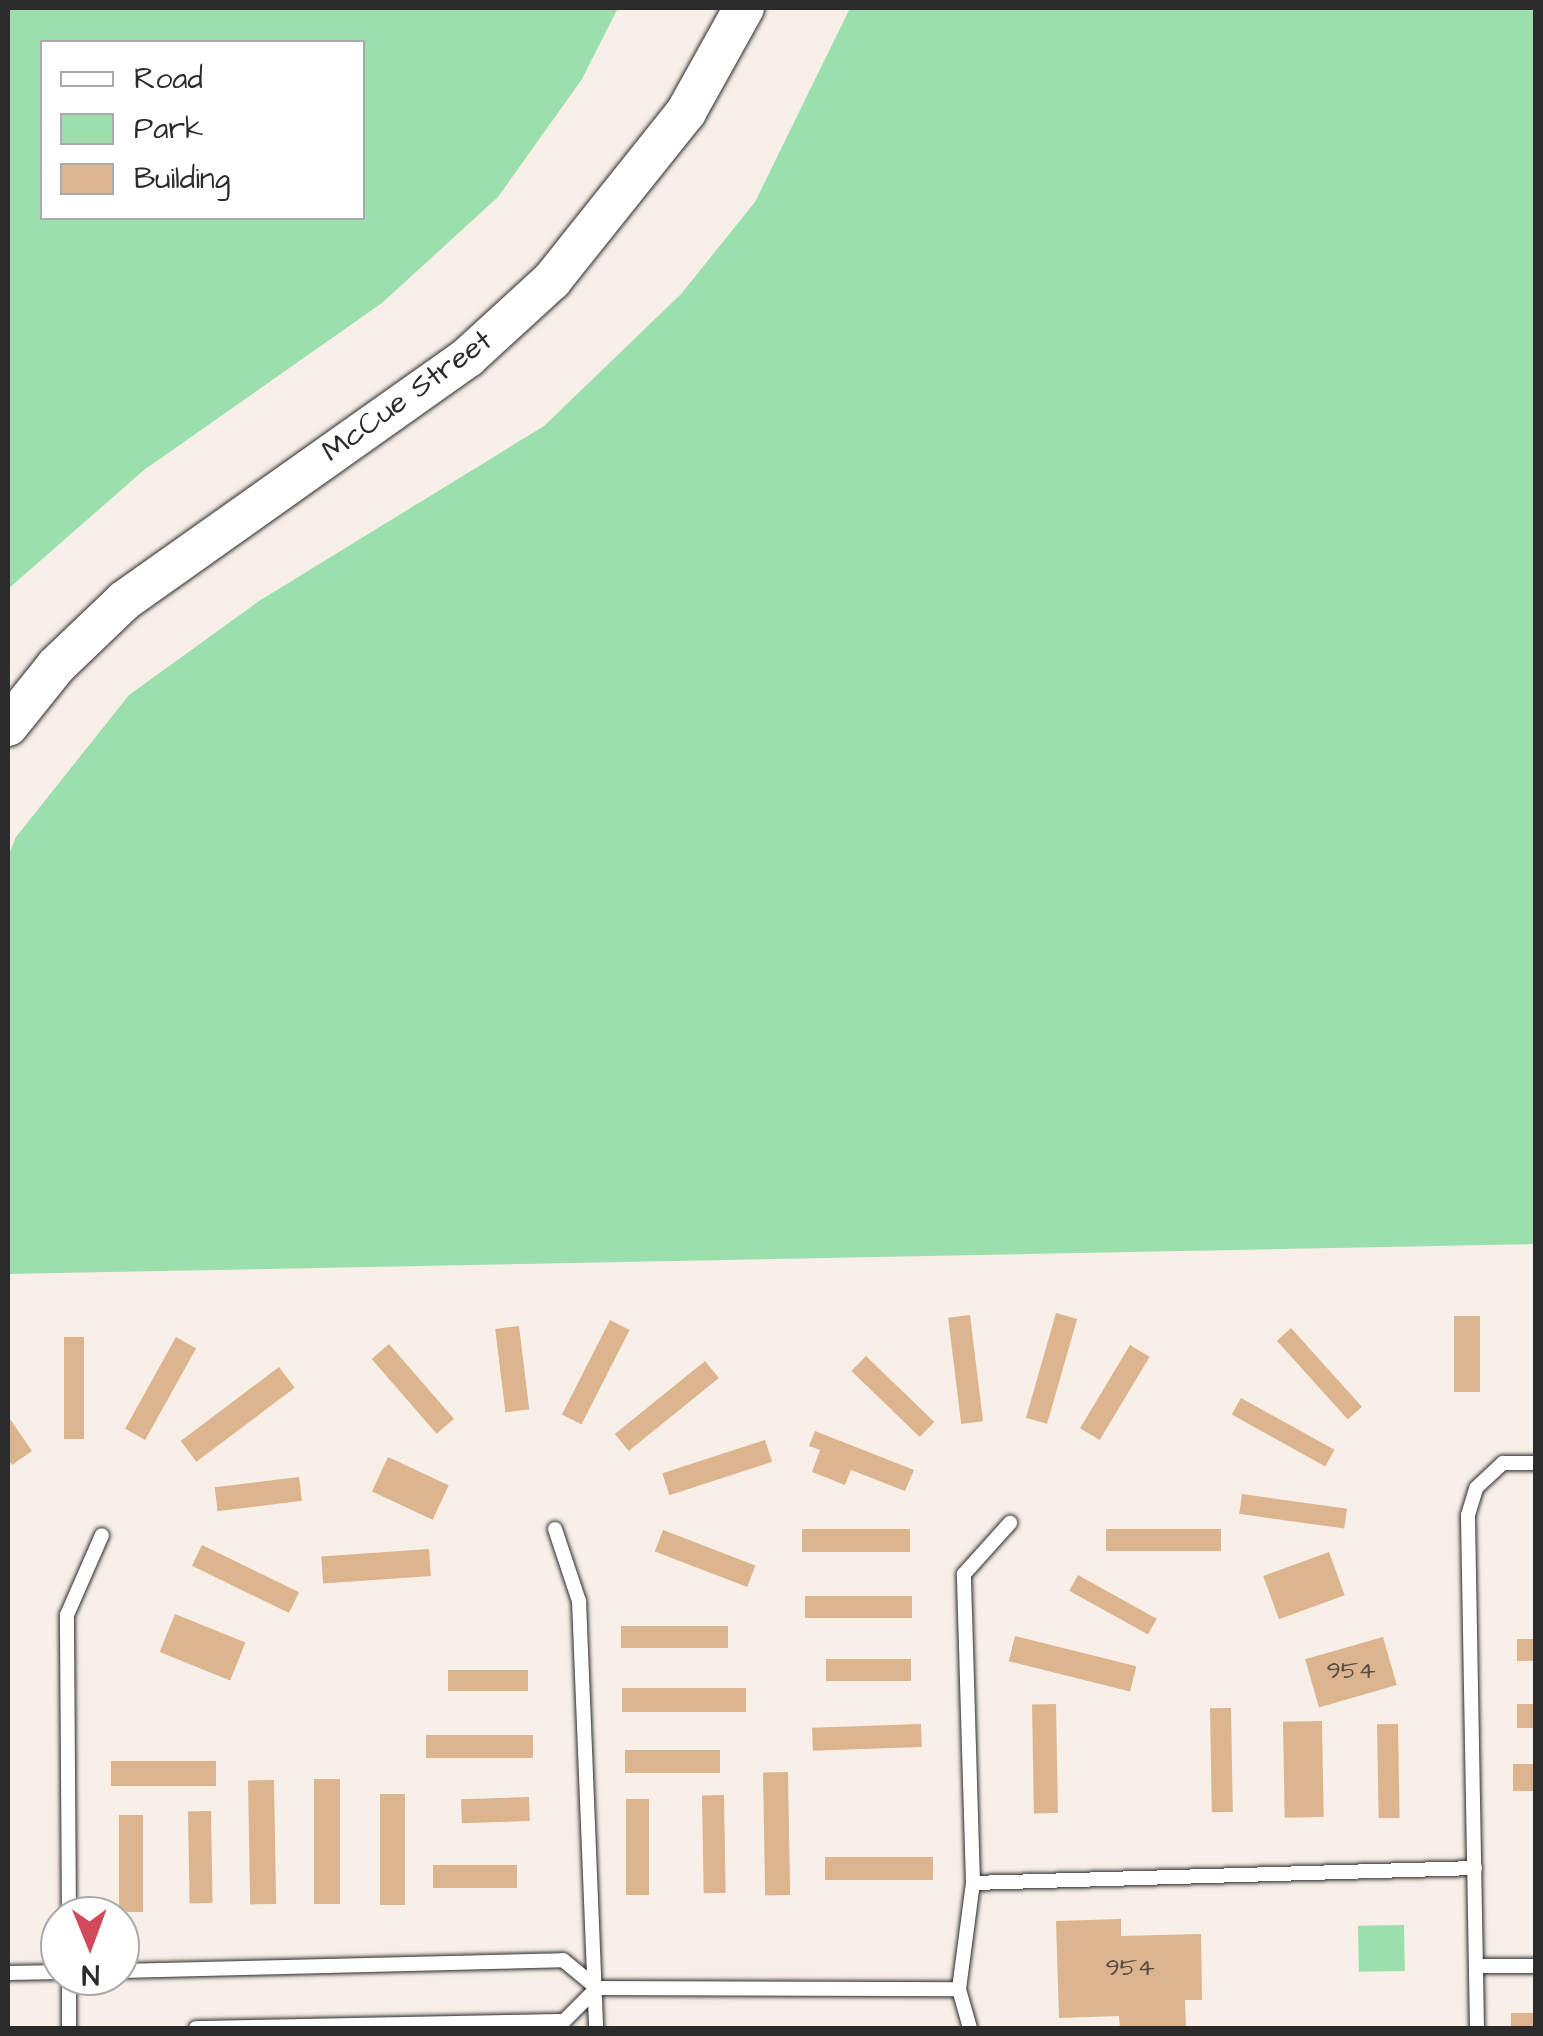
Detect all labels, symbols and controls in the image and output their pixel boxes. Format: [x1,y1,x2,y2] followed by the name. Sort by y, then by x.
[40,40,365,220] legend
[134,58,203,100] text: Road
[134,108,203,150] text: Park
[134,158,230,200] text: Building
[315,322,499,470] street label: McCue Street
[1327,1656,1375,1686] house number: 954
[40,1896,140,1996] north arrow
[1106,1953,1154,1983] house number: 954
[81,1955,100,1994] text: N

